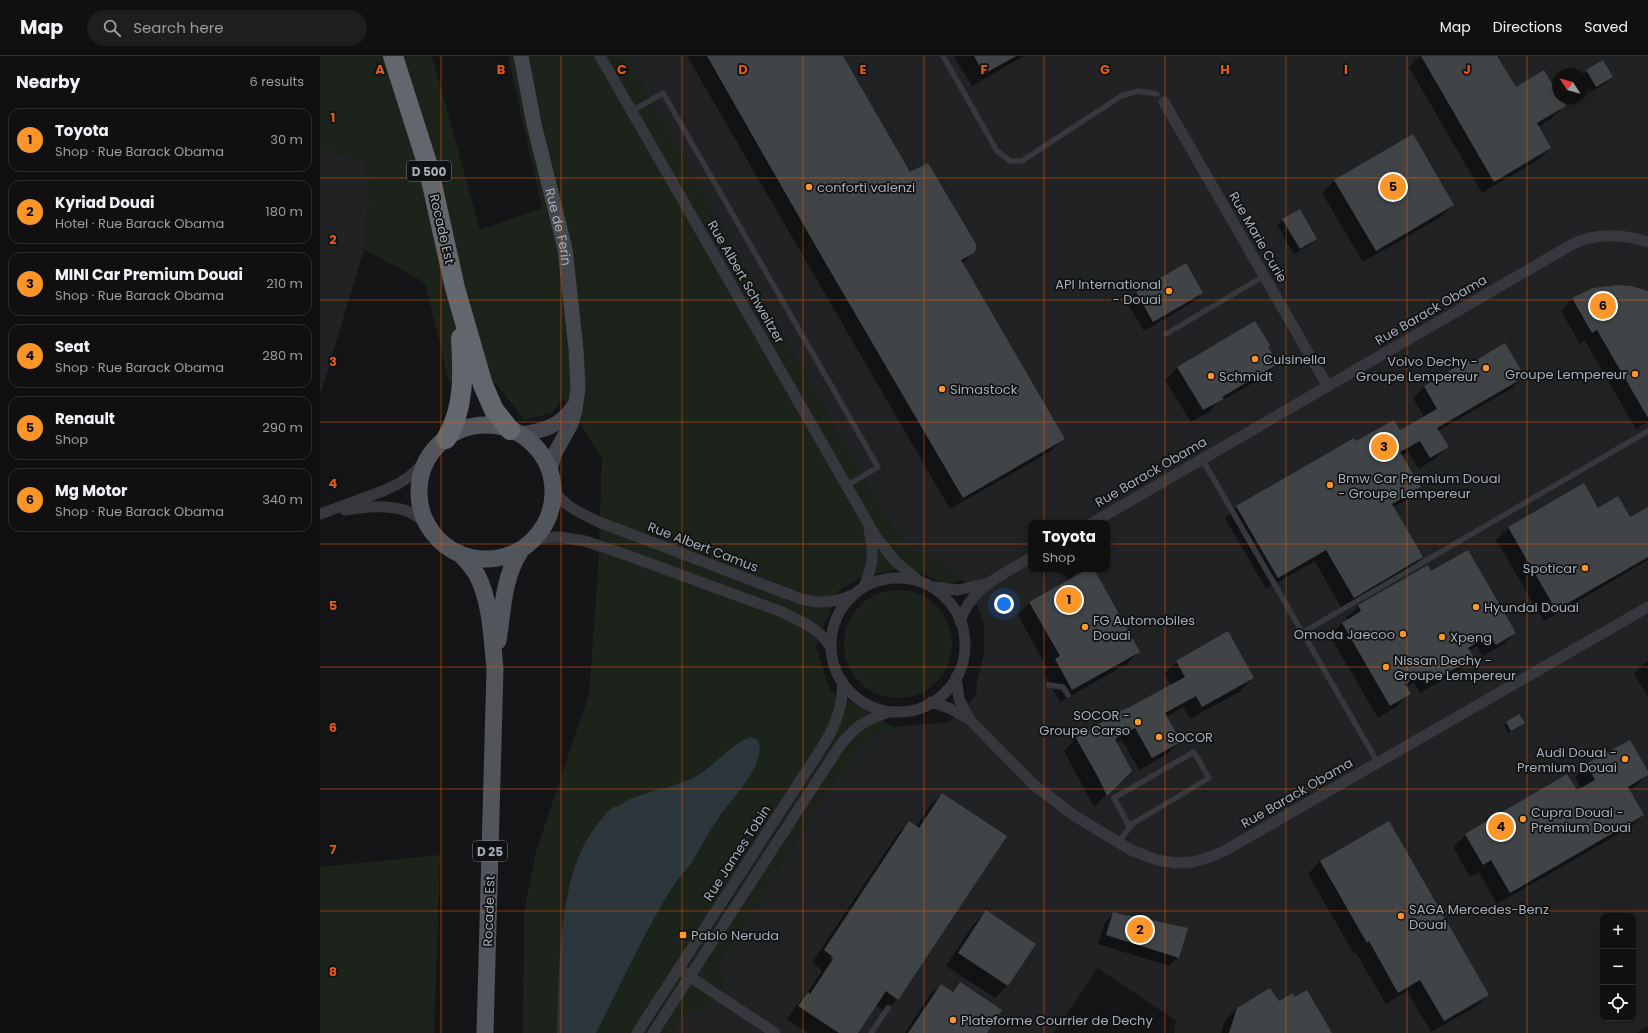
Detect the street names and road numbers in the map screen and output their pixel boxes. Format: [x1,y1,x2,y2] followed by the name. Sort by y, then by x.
[407,161,451,181] road number: D 500
[541,186,576,266] street label: Rue de Ferin
[1224,188,1292,286] street label: Rue Marie Curie
[425,192,459,266] street label: Rocade Est
[703,217,789,347] street label: Rue Albert Schweitzer
[1372,270,1490,350] street label: Rue Barack Obama
[1092,432,1210,512] street label: Rue Barack Obama
[645,517,761,577] street label: Rue Albert Camus
[1238,753,1356,833] street label: Rue Barack Obama
[699,801,775,905] street label: Rue James Tobin
[473,841,507,861] road number: D 25
[478,875,500,947] street label: Rocade Est

